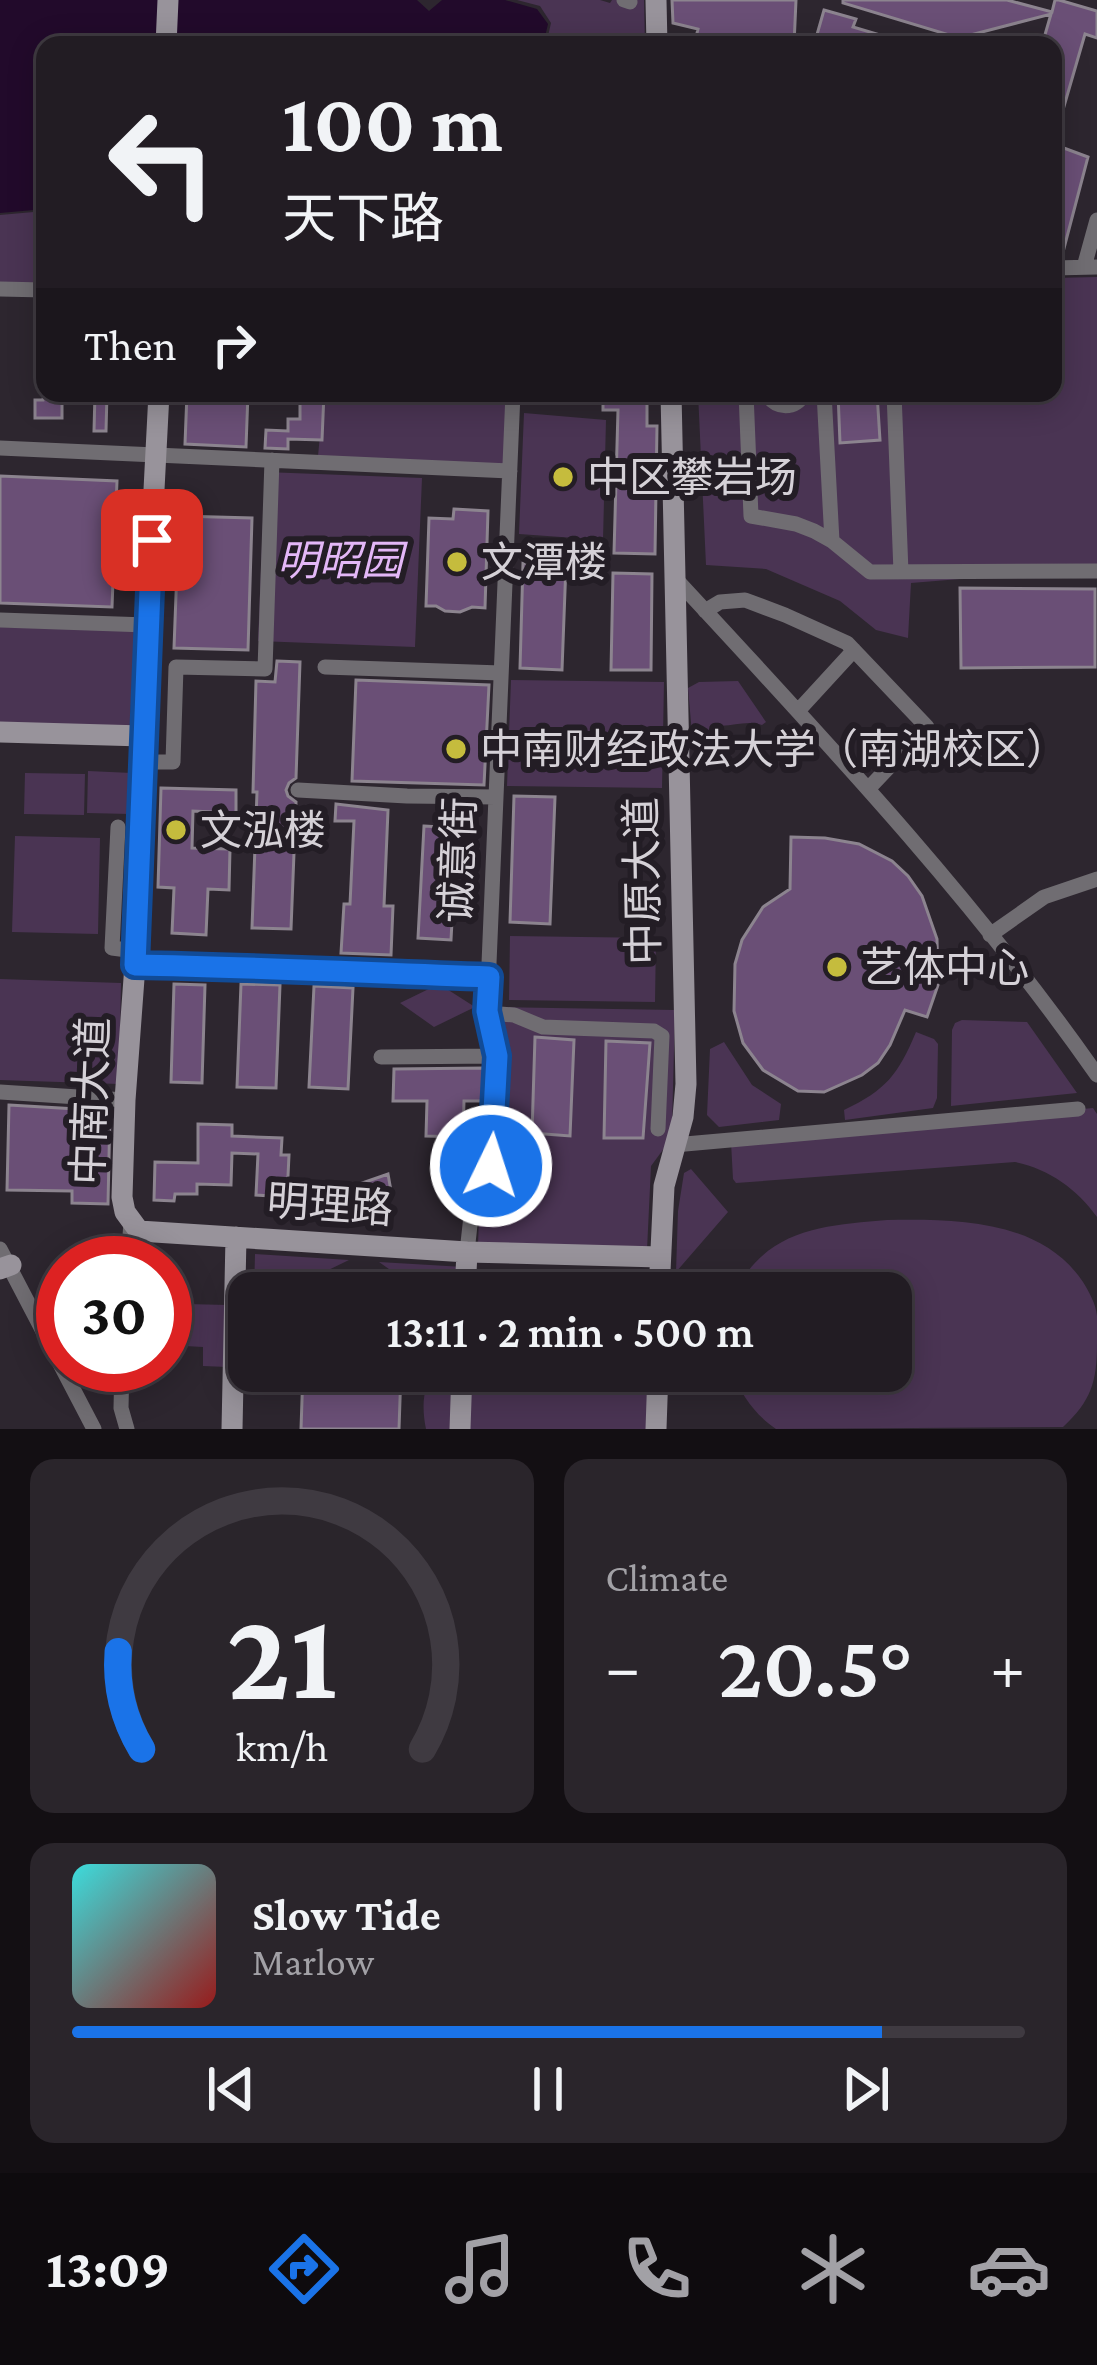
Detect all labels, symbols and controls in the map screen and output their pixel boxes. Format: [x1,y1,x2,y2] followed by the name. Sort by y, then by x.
[282,76,503,169] text: 100 m
[84,84,240,240] icon: left
[282,189,444,249] text: 天下路
[201,312,267,378] icon: right
[84,320,177,370] text: Then
[587,454,797,501] place label: 中区攀岩场
[550,464,576,490] marker: 中区攀岩场
[101,489,203,591] pin
[119,507,185,573] icon: arrive
[277,537,408,584] park label: 明昭园
[481,539,607,586] place label: 文潭楼
[444,549,470,575] marker: 文潭楼
[480,726,1068,773] place label: 中南财经政法大学（南湖校区）
[443,736,469,762] marker: 中南财经政法大学（南湖校区）
[432,796,483,924] street label: 诚意街
[618,797,667,965] street label: 中原大道
[200,807,326,854] place label: 文泓楼
[163,817,189,843] marker: 文泓楼
[861,944,1029,991] place label: 艺体中心
[824,954,850,980] marker: 艺体中心
[64,1016,117,1186] street label: 中南大道
[428,1103,554,1229] position arrow
[265,1177,394,1232] street label: 明理路
[36,1236,192,1392] speed limit sign: 30
[386,1307,754,1357] text: 13:11 · 2 min · 500 m
[606,1556,728,1599] text: Climate
[227,1586,337,1725] text: 21
[718,1616,913,1716] text: 20.5°
[606,1630,640,1703] text: −
[990,1630,1025,1703] text: +
[236,1723,328,1770] text: km/h
[252,1890,441,1940] text: Slow Tide
[252,1940,374,1983] text: Marlow
[198,2056,264,2122] icon: previous
[515,2056,581,2122] icon: pause
[833,2056,899,2122] icon: next
[262,2227,346,2311] icon: directions
[438,2227,522,2311] icon: music
[615,2227,699,2311] icon: phone
[791,2227,875,2311] icon: climate
[967,2227,1051,2311] icon: car
[46,2239,170,2299] text: 13:09

